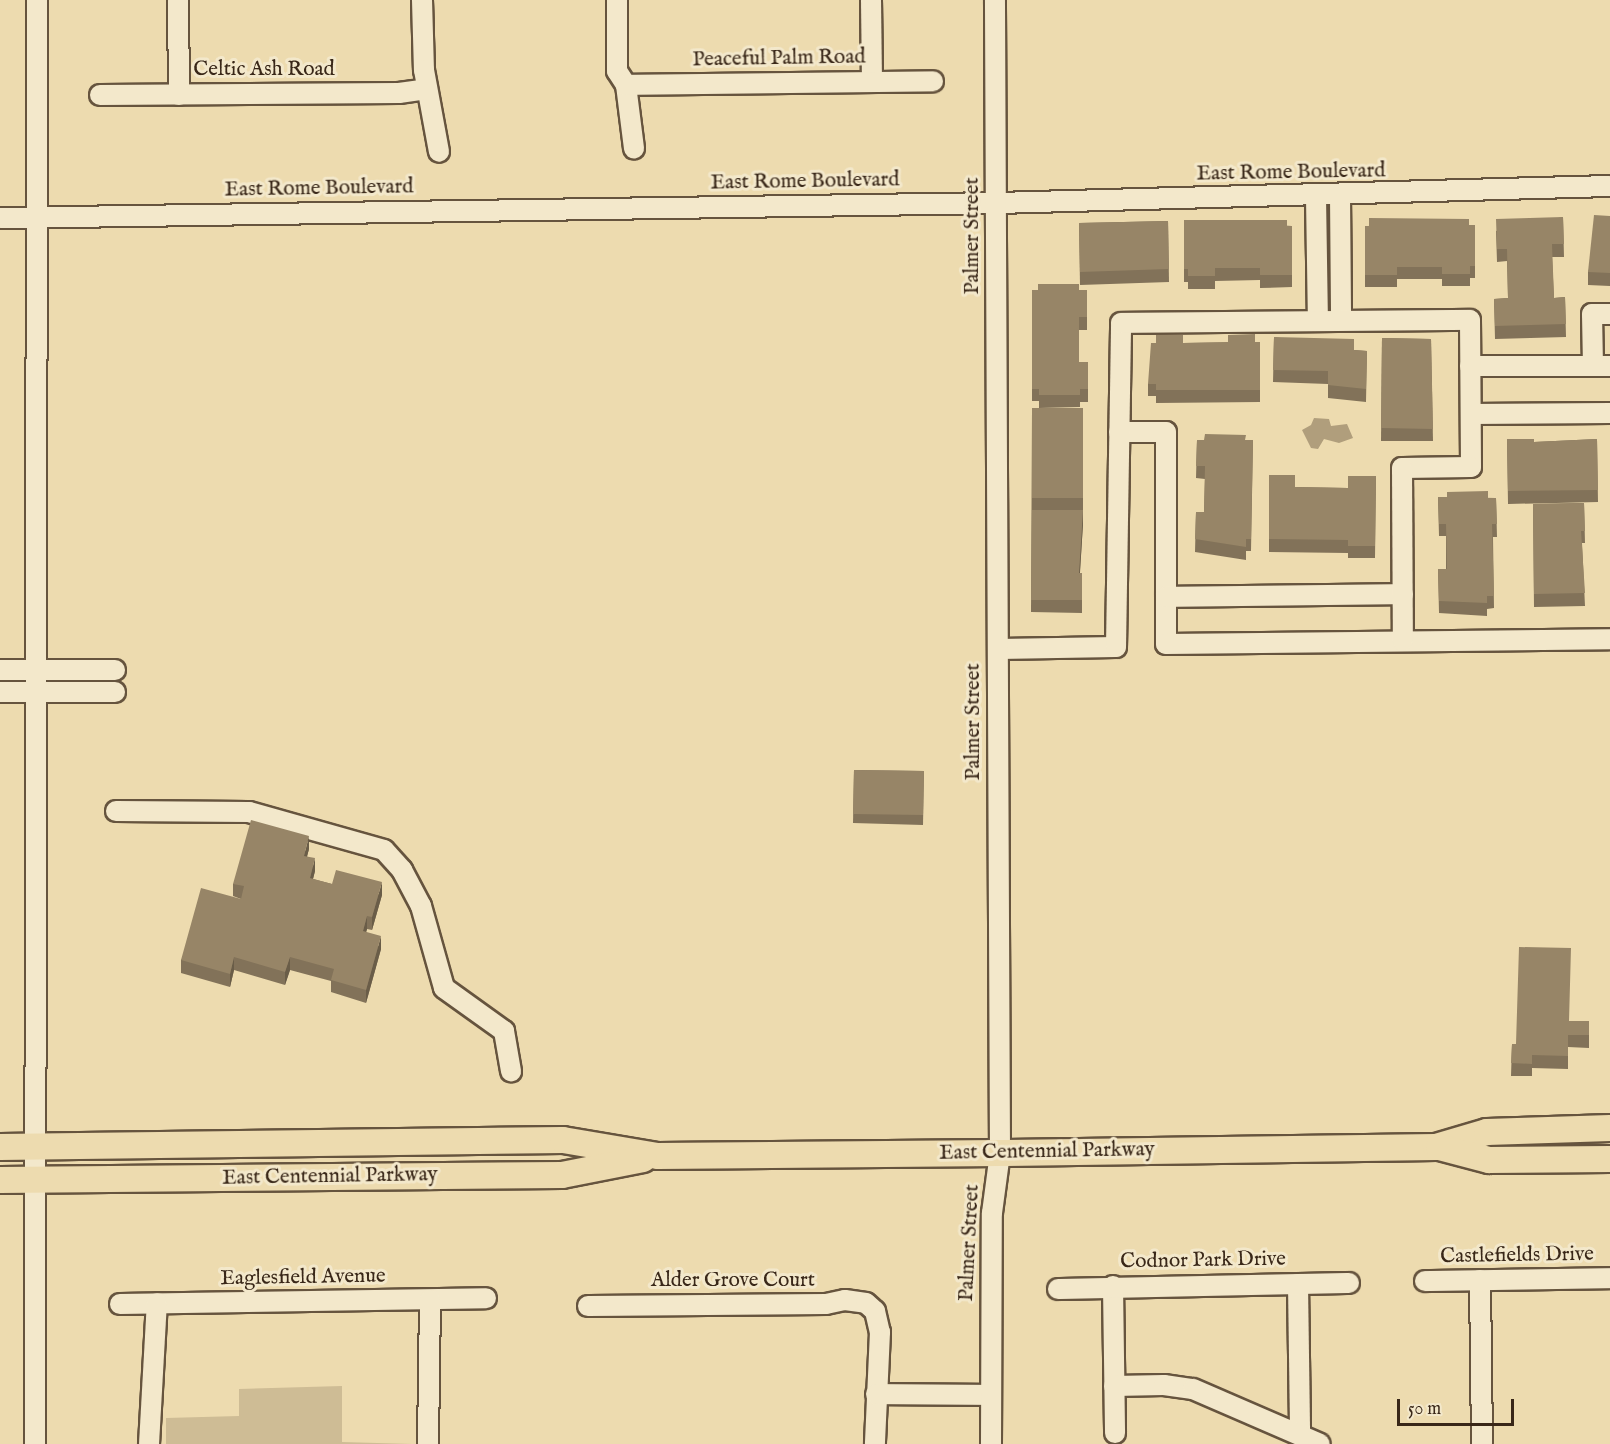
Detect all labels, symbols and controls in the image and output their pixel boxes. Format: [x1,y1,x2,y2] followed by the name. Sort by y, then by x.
[692,45,866,73] street label: Peaceful Palm Road
[193,57,335,83] street label: Celtic Ash Road
[1196,159,1386,187] street label: East Rome Boulevard
[710,168,900,196] street label: East Rome Boulevard
[224,175,414,203] street label: East Rome Boulevard
[960,177,986,295] street label: Palmer Street
[961,663,987,781] street label: Palmer Street
[939,1138,1155,1166] street label: East Centennial Parkway
[222,1163,438,1191] street label: East Centennial Parkway
[954,1184,986,1302] street label: Palmer Street
[1440,1242,1594,1270] street label: Castlefields Drive
[1120,1247,1286,1275] street label: Codnor Park Drive
[220,1264,386,1292] street label: Eaglesfield Avenue
[651,1268,815,1294] street label: Alder Grove Court
[1400,1387,1517,1425] scale bar
[1408,1398,1441,1421] text: 50 m

